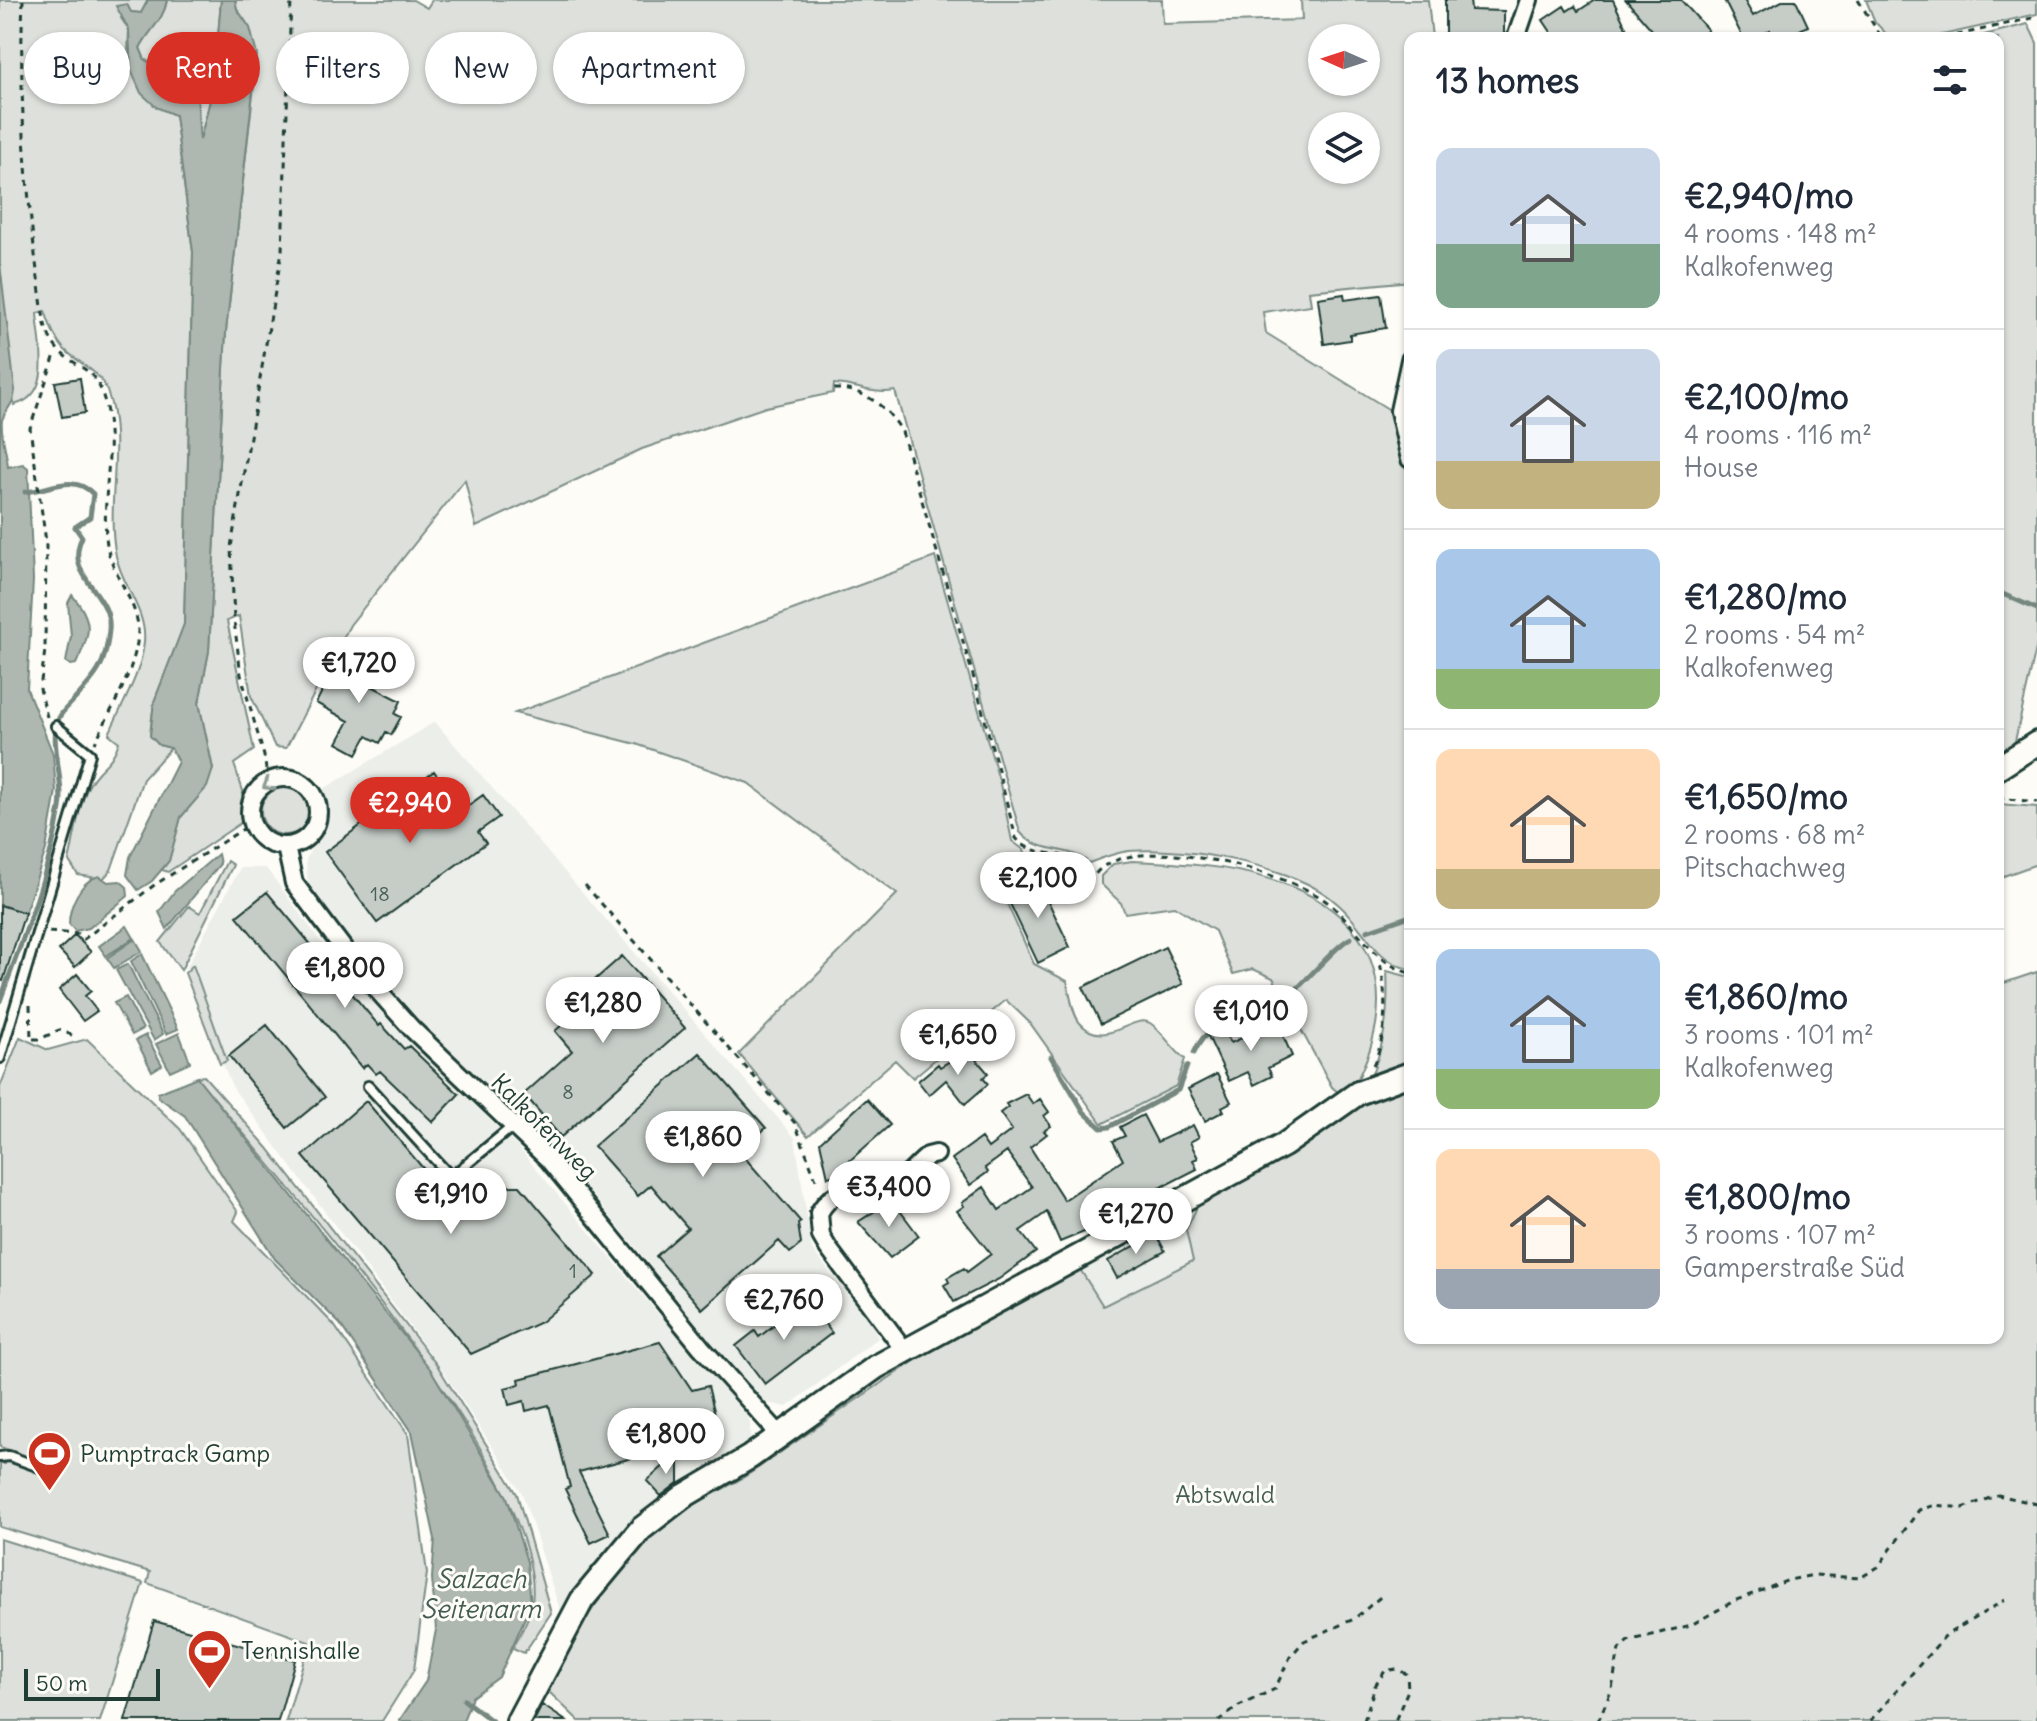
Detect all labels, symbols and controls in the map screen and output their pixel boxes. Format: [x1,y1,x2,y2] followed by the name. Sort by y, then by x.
[1308,24,1380,96] north arrow
[1308,24,1380,184] map controls
[24,32,130,104] chip: Buy
[146,32,260,104] chip: Rent
[276,32,409,104] chip: Filters
[425,32,537,104] chip: New
[553,32,745,104] chip: Apartment
[1928,58,1972,102] icon: filters
[1436,59,1579,102] text: 13 homes
[1308,112,1380,184] button: layers
[1684,174,1854,217] text: €2,940/mo
[1500,180,1596,276] icon: home
[1684,217,1877,250] text: 4 rooms · 148 m²
[1684,250,1834,283] text: Kalkofenweg
[1684,375,1849,418] text: €2,100/mo
[1500,381,1596,477] icon: home
[1684,418,1872,451] text: 4 rooms · 116 m²
[1684,451,1758,484] text: House
[1684,575,1847,618] text: €1,280/mo
[1500,581,1596,677] icon: home
[1684,618,1866,651] text: 2 rooms · 54 m²
[294,637,424,705] pin: €1,720
[321,646,397,679] text: €1,720
[1684,651,1834,684] text: Kalkofenweg
[263,775,277,790] one-way arrow
[1684,775,1848,818] text: €1,650/mo
[345,777,475,845] pin: €2,940
[1500,781,1596,877] icon: home
[368,786,452,819] text: €2,940
[1684,818,1866,851] text: 2 rooms · 68 m²
[1684,851,1846,884] text: Pitschachweg
[973,852,1103,920] pin: €2,100
[998,861,1078,894] text: €2,100
[370,881,390,906] house number: 18
[280,942,410,1010] pin: €1,800
[304,951,386,984] text: €1,800
[1684,975,1848,1018] text: €1,860/mo
[538,977,668,1045] pin: €1,280
[1500,981,1596,1077] icon: home
[1186,985,1316,1053] pin: €1,010
[564,986,642,1019] text: €1,280
[1213,994,1289,1027] text: €1,010
[893,1009,1023,1077] pin: €1,650
[918,1018,998,1051] text: €1,650
[1684,1018,1874,1051] text: 3 rooms · 101 m²
[1684,1051,1834,1084] text: Kalkofenweg
[485,1067,604,1186] street label: Kalkofenweg
[562,1079,574,1104] house number: 8
[638,1111,768,1179] pin: €1,860
[663,1120,743,1153] text: €1,860
[824,1161,954,1229] pin: €3,400
[386,1168,516,1236] pin: €1,910
[846,1170,932,1203] text: €3,400
[1684,1175,1851,1218] text: €1,800/mo
[414,1177,488,1210] text: €1,910
[1500,1181,1596,1277] icon: home
[1071,1188,1201,1256] pin: €1,270
[1098,1197,1174,1230] text: €1,270
[1684,1218,1876,1251] text: 3 rooms · 107 m²
[1684,1251,1905,1284] text: Gamperstraße Süd
[569,1258,577,1283] house number: 1
[719,1274,849,1342] pin: €2,760
[744,1283,824,1316] text: €2,760
[601,1408,731,1476] pin: €1,800
[625,1417,707,1450] text: €1,800
[25,1430,73,1493] sports icon: Pumptrack Gamp
[80,1438,270,1468] place label: Pumptrack Gamp
[1175,1479,1275,1509] park label: Abtswald
[421,1562,542,1625] water label: Salzach Seitenarm
[186,1627,234,1690] sports icon: Tennishalle
[241,1635,360,1665] place label: Tennishalle
[24,1665,160,1701] scale bar
[36,1669,88,1697] text: 50 m

